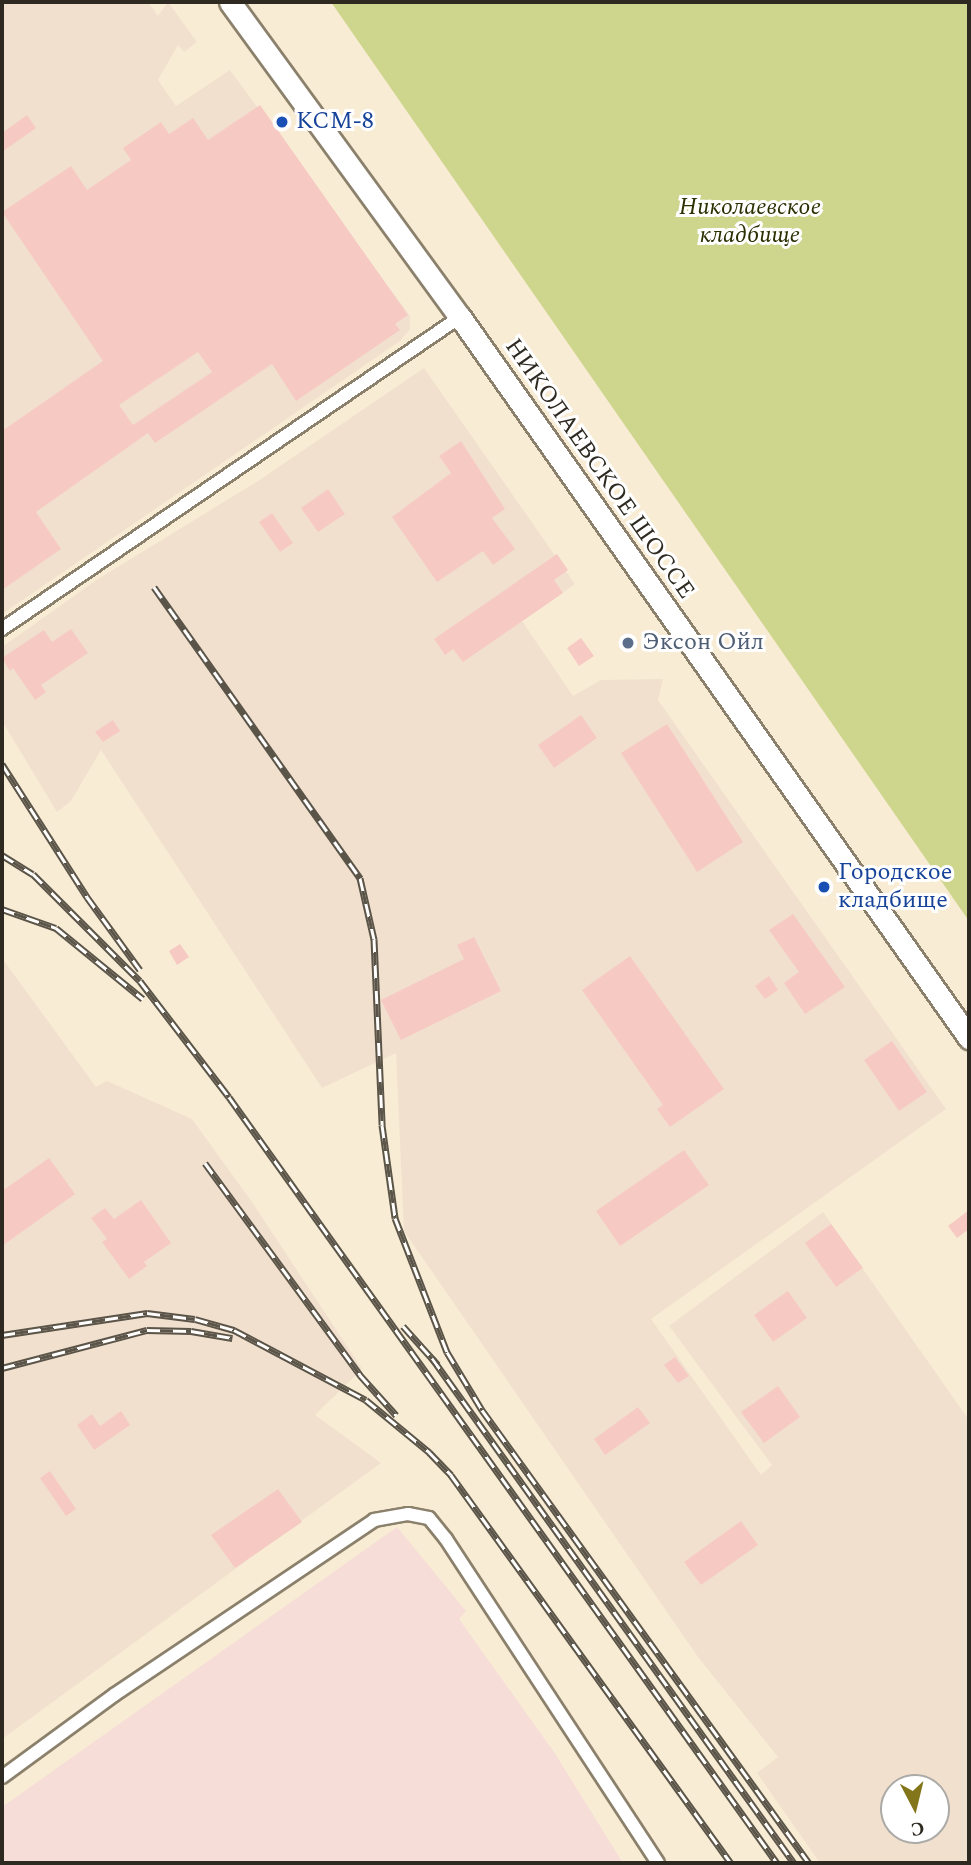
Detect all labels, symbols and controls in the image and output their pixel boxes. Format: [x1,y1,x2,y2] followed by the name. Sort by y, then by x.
[296,108,374,136] place label: КСМ-8
[274,114,290,130] marker: КСМ-8
[679,194,821,250] park label: Николаевское кладбище
[498,333,700,605] street label: НИКОЛАЕВСКОЕ ШОССЕ
[642,629,764,657] place label: Эксон Ойл
[620,635,636,651] marker: Эксон Ойл
[838,859,952,915] place label: Городское кладбище
[816,879,832,895] marker: Городское кладбище
[880,1774,950,1844] north arrow
[909,1813,926,1844] text: С

